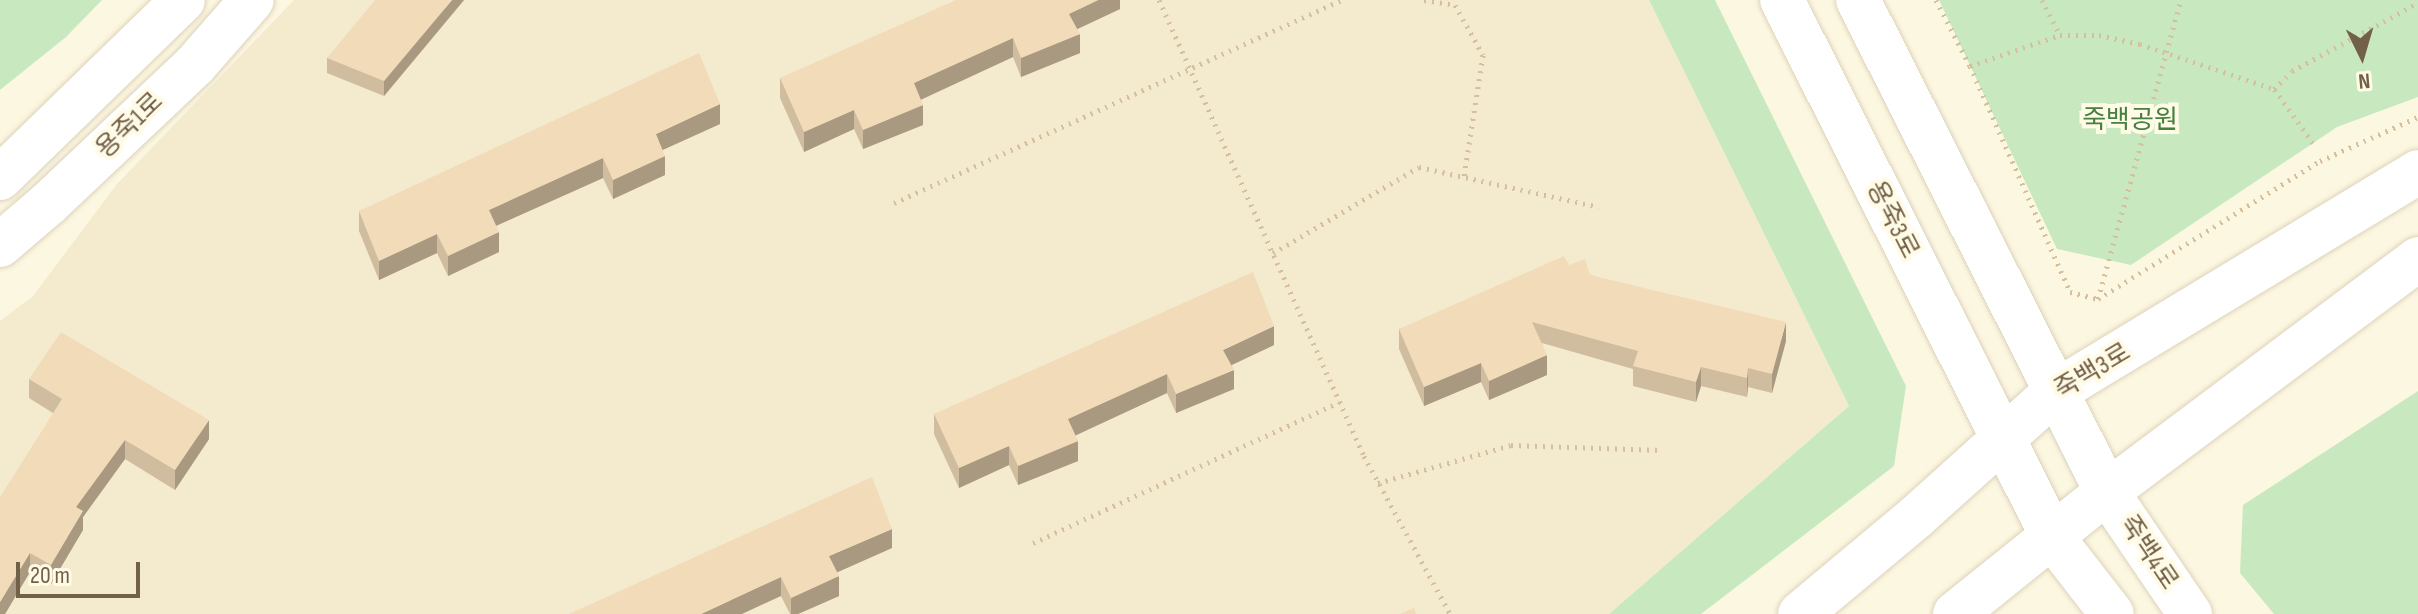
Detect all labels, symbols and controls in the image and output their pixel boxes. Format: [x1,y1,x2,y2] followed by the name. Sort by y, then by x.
[2322,16,2402,96] north arrow
[2357,66,2371,94] text: N
[90,87,170,165] street label: 용죽1로
[2082,105,2178,137] park label: 죽백공원
[1859,176,1925,264] street label: 용죽3로
[2050,337,2136,407] street label: 죽백3로
[2112,510,2184,596] street label: 죽백4로
[20,546,144,596] scale bar
[30,561,70,590] text: 20 m

